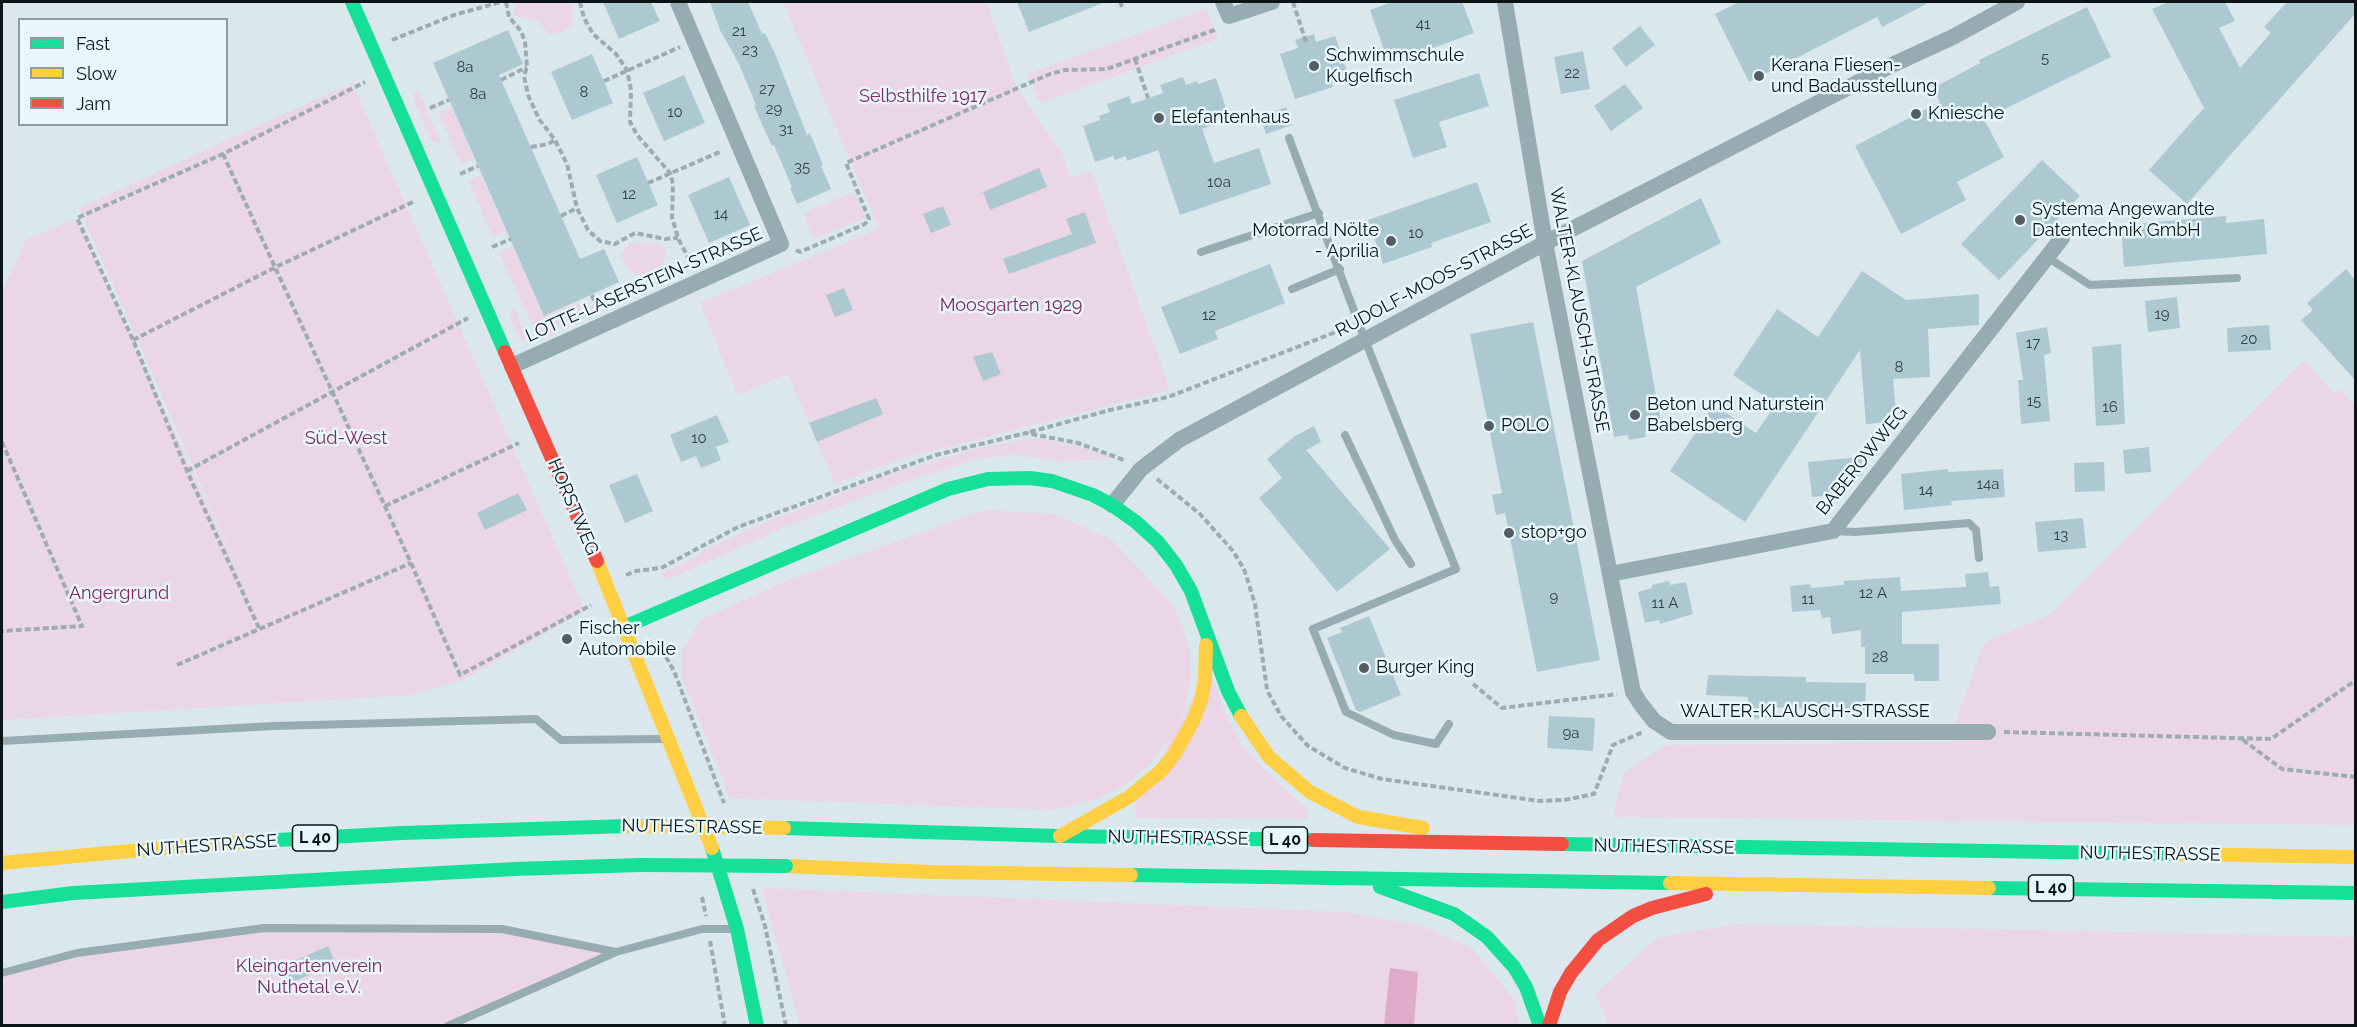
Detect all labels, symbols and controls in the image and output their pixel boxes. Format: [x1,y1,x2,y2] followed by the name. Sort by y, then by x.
[1416,15,1430,33] house number: 41
[18,18,228,126] legend
[732,22,746,40] house number: 21
[76,33,110,54] text: Fast
[742,41,758,59] house number: 23
[1326,45,1464,88] place label: Schwimmschule Kugelfisch
[2041,49,2049,67] house number: 5
[1771,55,1937,98] place label: Kerana Fliesen- und Badausstellung
[456,58,474,76] house number: 8a
[1307,59,1321,73] marker: Schwimmschule Kugelfisch
[76,63,117,84] text: Slow
[1564,64,1580,82] house number: 22
[1752,69,1766,83] marker: Kerana Fliesen- und Badausstellung
[759,80,775,98] house number: 27
[580,83,588,101] house number: 8
[469,85,487,103] house number: 8a
[859,86,987,108] park label: Selbsthilfe 1917
[76,93,111,114] text: Jam
[766,100,782,118] house number: 29
[667,103,683,121] house number: 10
[1928,103,2004,125] place label: Kniesche
[1171,107,1290,129] place label: Elefantenhaus
[1909,107,1923,121] marker: Kniesche
[1152,111,1166,125] marker: Elefantenhaus
[779,120,793,138] house number: 31
[794,158,810,176] house number: 35
[1207,173,1231,191] house number: 10a
[622,185,636,203] house number: 12
[1545,185,1613,435] street label: WALTER-KLAUSCH-STRASSE
[2032,199,2215,242] place label: Systema Angewandte Datentechnik GmbH
[714,205,728,223] house number: 14
[2013,213,2027,227] marker: Systema Angewandte Datentechnik GmbH
[1252,220,1379,262] place label: Motorrad Nölte - Aprilia
[1332,220,1536,342] street label: RUDOLF-MOOS-STRASSE
[522,223,766,347] street label: LOTTE-LASERSTEIN-STRASSE
[1408,224,1424,242] house number: 10
[1384,234,1398,248] marker: Motorrad Nölte - Aprilia
[940,295,1082,317] park label: Moosgarten 1929
[2154,305,2170,323] house number: 19
[1202,306,1216,324] house number: 12
[2241,330,2257,348] house number: 20
[2026,334,2040,352] house number: 17
[1895,358,1903,376] house number: 8
[2027,392,2041,410] house number: 15
[1647,394,1824,436] place label: Beton und Naturstein Babelsberg
[2102,398,2118,416] house number: 16
[1812,403,1912,519] street label: BABEROWWEG
[1628,408,1642,422] marker: Beton und Naturstein Babelsberg
[1501,415,1549,437] place label: POLO
[1482,419,1496,433] marker: POLO
[305,428,387,450] park label: Süd-West
[691,429,707,447] house number: 10
[543,455,603,559] street label: HORSTWEG
[1977,475,1999,493] house number: 14a
[1919,481,1933,499] house number: 14
[1521,522,1587,544] place label: stop+go
[1502,526,1516,540] marker: stop+go
[2054,526,2068,544] house number: 13
[69,583,169,605] park label: Angergrund
[1859,584,1887,602] house number: 12 A
[1550,588,1558,606] house number: 9
[1802,590,1814,608] house number: 11
[1652,594,1678,612] house number: 11 A
[579,618,676,660] place label: Fischer Automobile
[560,632,574,646] marker: Fischer Automobile
[1872,648,1888,666] house number: 28
[1376,657,1474,679] place label: Burger King
[1357,661,1371,675] marker: Burger King
[1680,701,1930,723] street label: WALTER-KLAUSCH-STRASSE
[1563,724,1579,742] house number: 9a
[621,815,763,839] street label: NUTHESTRASSE
[292,825,338,851] road number: L 40
[1107,826,1249,850] street label: NUTHESTRASSE
[1262,827,1308,853] road number: L 40
[136,830,278,862] street label: NUTHESTRASSE
[1593,835,1735,859] street label: NUTHESTRASSE
[2079,842,2221,866] street label: NUTHESTRASSE
[2028,875,2074,901] road number: L 40
[236,956,382,998] park label: Kleingartenverein Nuthetal e.V.

